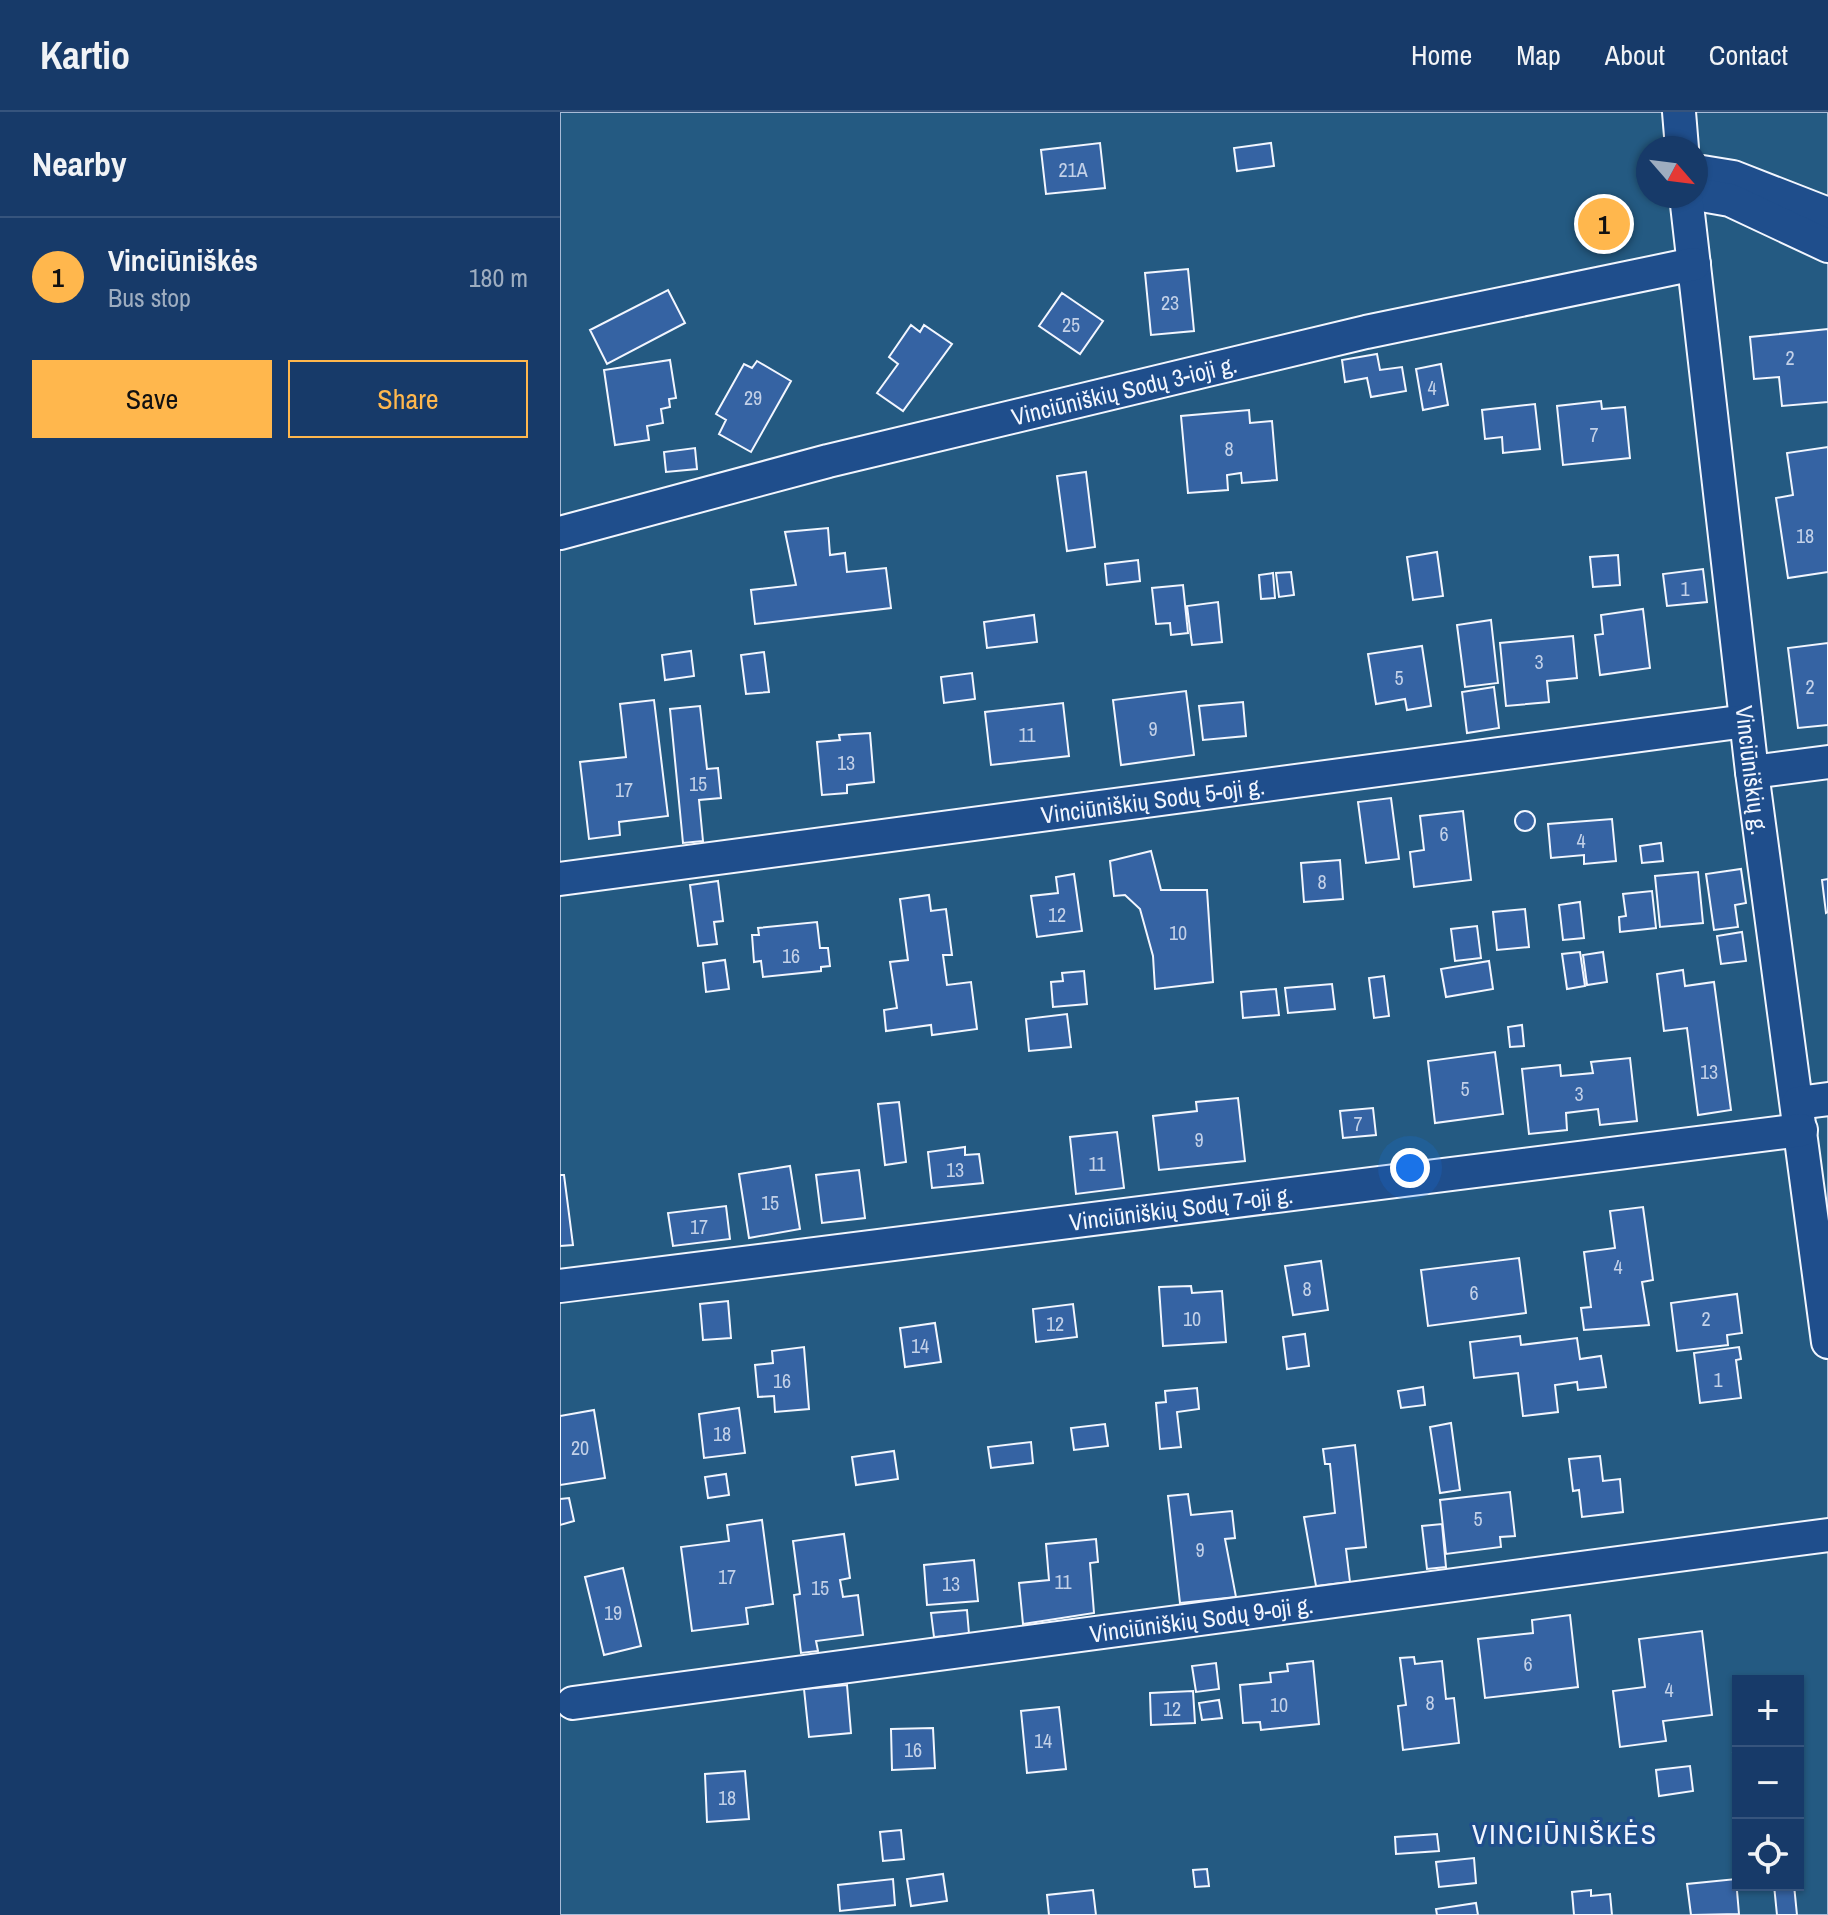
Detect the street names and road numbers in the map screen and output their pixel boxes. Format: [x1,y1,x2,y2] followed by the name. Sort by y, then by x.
[1008,348,1240,432] street label: Vinciūniškių Sodų 3-ioji g.
[1729,704,1776,837] street label: Vinciūniškių g.
[1039,769,1267,831] street label: Vinciūniškių Sodų 5-oji g.
[1067,1178,1295,1238] street label: Vinciūniškių Sodų 7-oji g.
[1088,1588,1315,1650] street label: Vinciūniškių Sodų 9-oji g.

